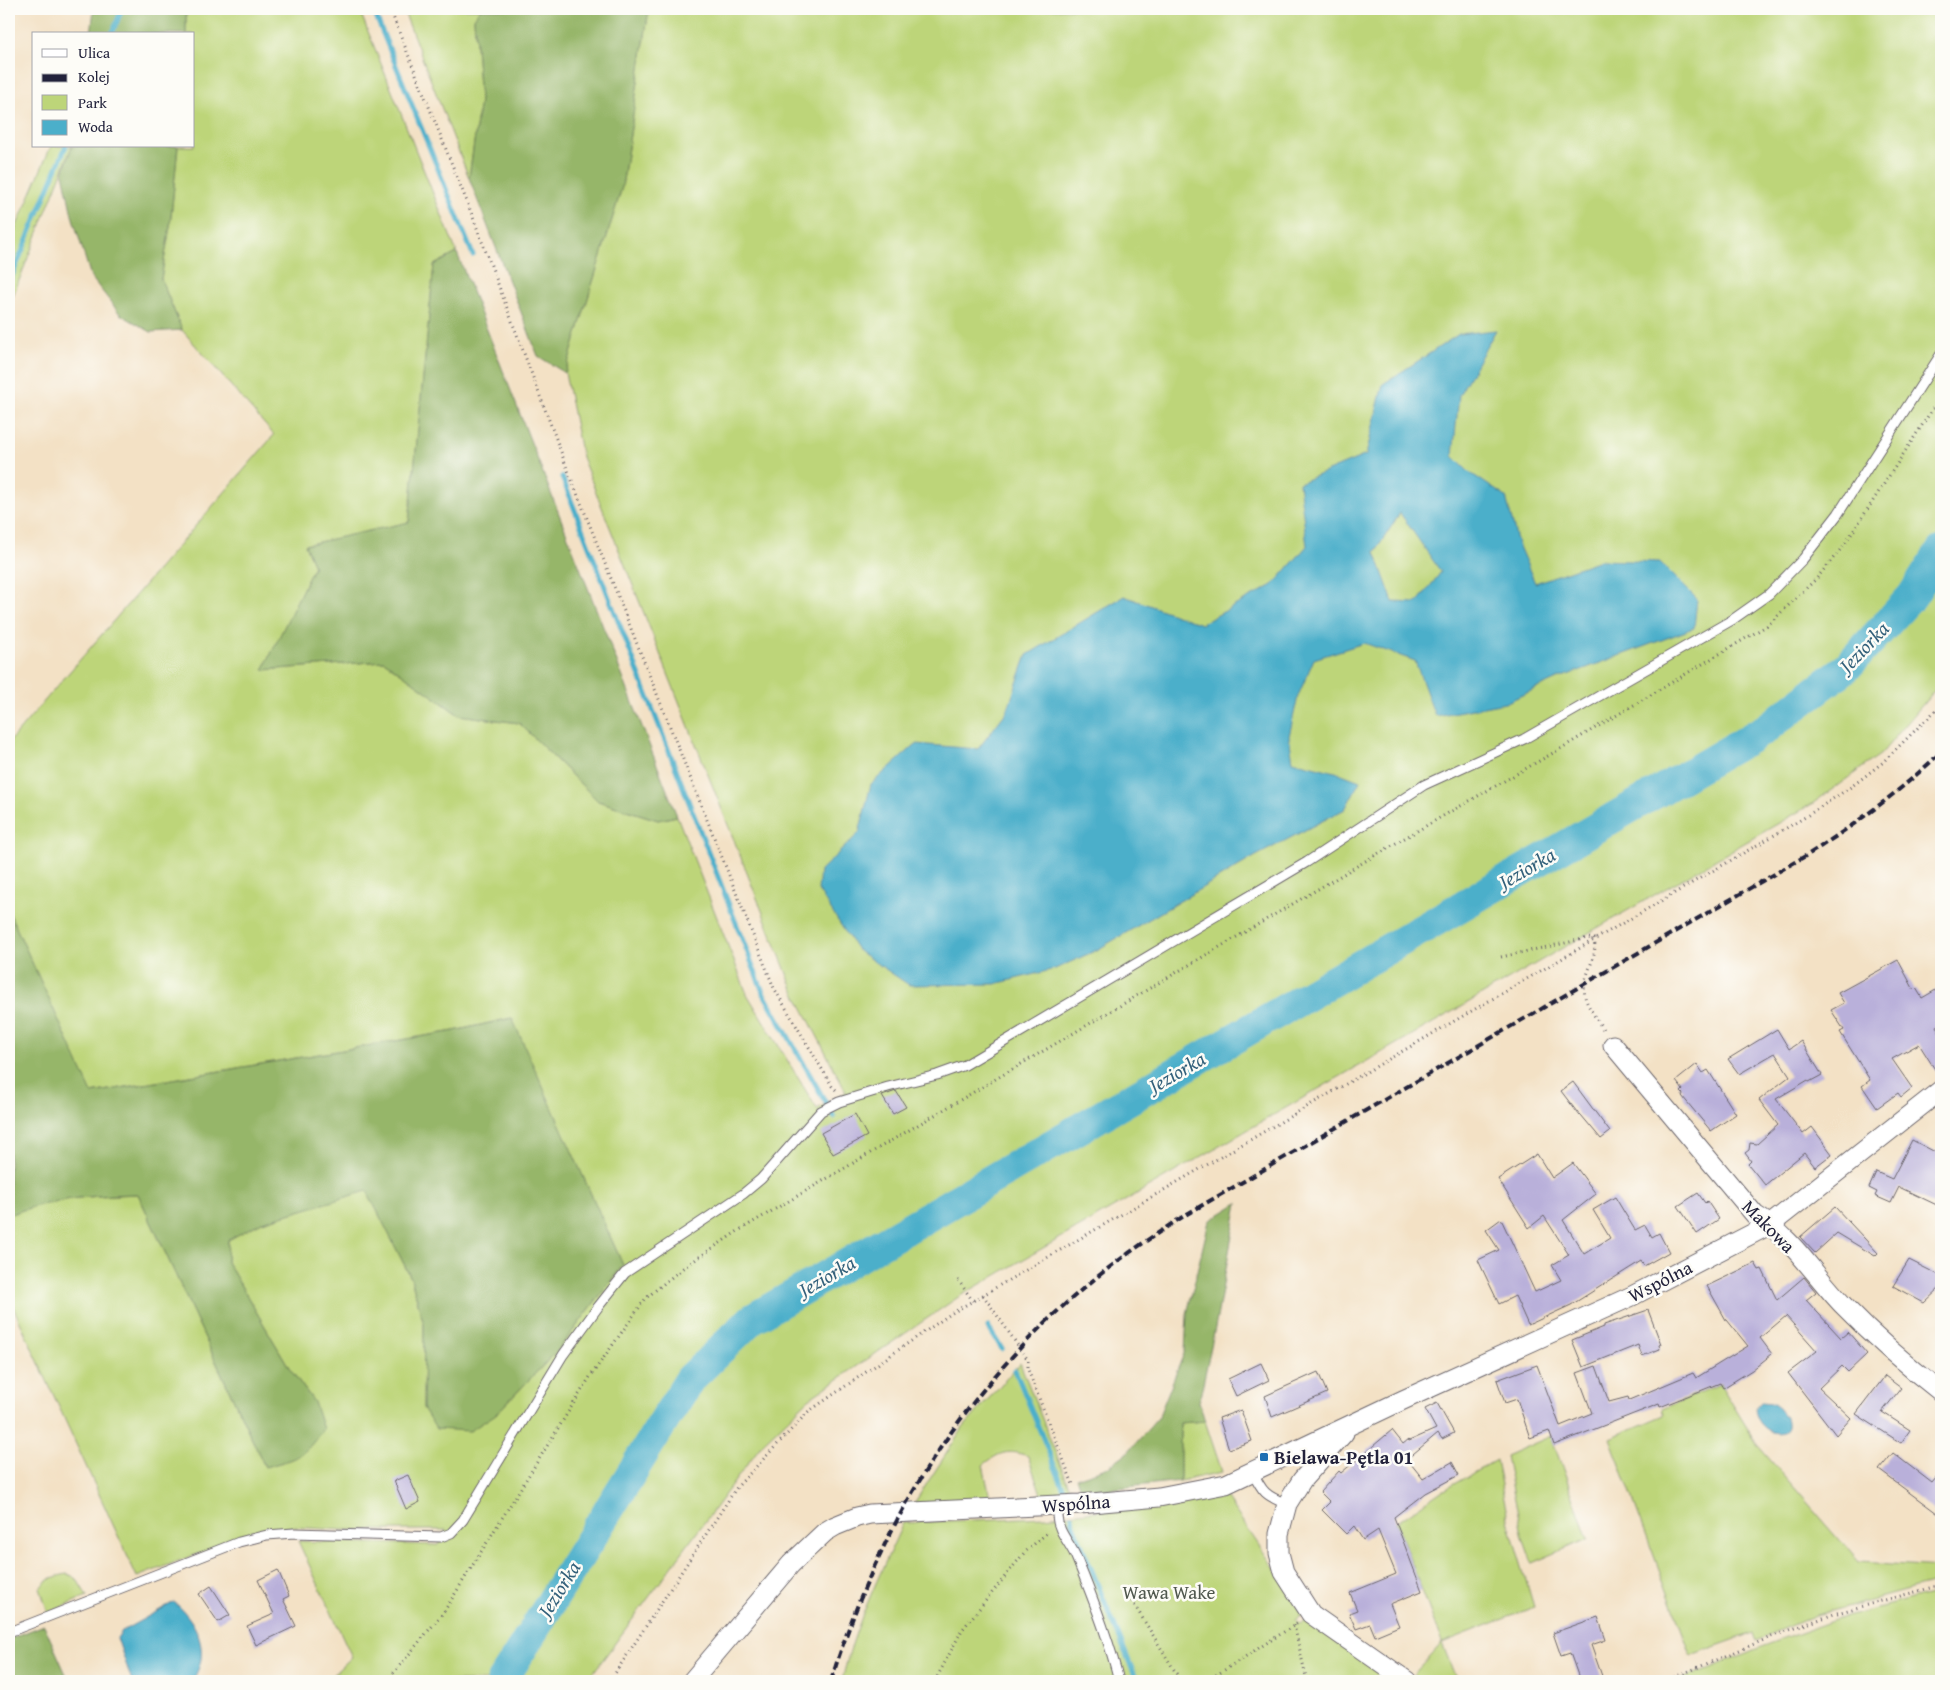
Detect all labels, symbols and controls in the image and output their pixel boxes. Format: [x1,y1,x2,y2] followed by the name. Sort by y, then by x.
[32,32,195,148] legend
[78,42,110,63] text: Ulica
[78,66,110,87] text: Kolej
[78,92,107,113] text: Park
[78,116,113,137] text: Woda
[1830,614,1896,681] water label: Jeziorka
[1491,839,1561,897] water label: Jeziorka
[1141,1043,1211,1101] water label: Jeziorka
[1736,1193,1802,1259] street label: Makowa
[791,1247,861,1305] water label: Jeziorka
[1623,1253,1697,1309] street label: Wspólna
[1274,1443,1413,1471] place label: Bielawa-Pętla 01
[1258,1451,1270,1463] marker: Bielawa-Pętla 01
[1041,1487,1111,1519] street label: Wspólna
[529,1555,587,1625] water label: Jeziorka
[1122,1578,1216,1606] park label: Wawa Wake

